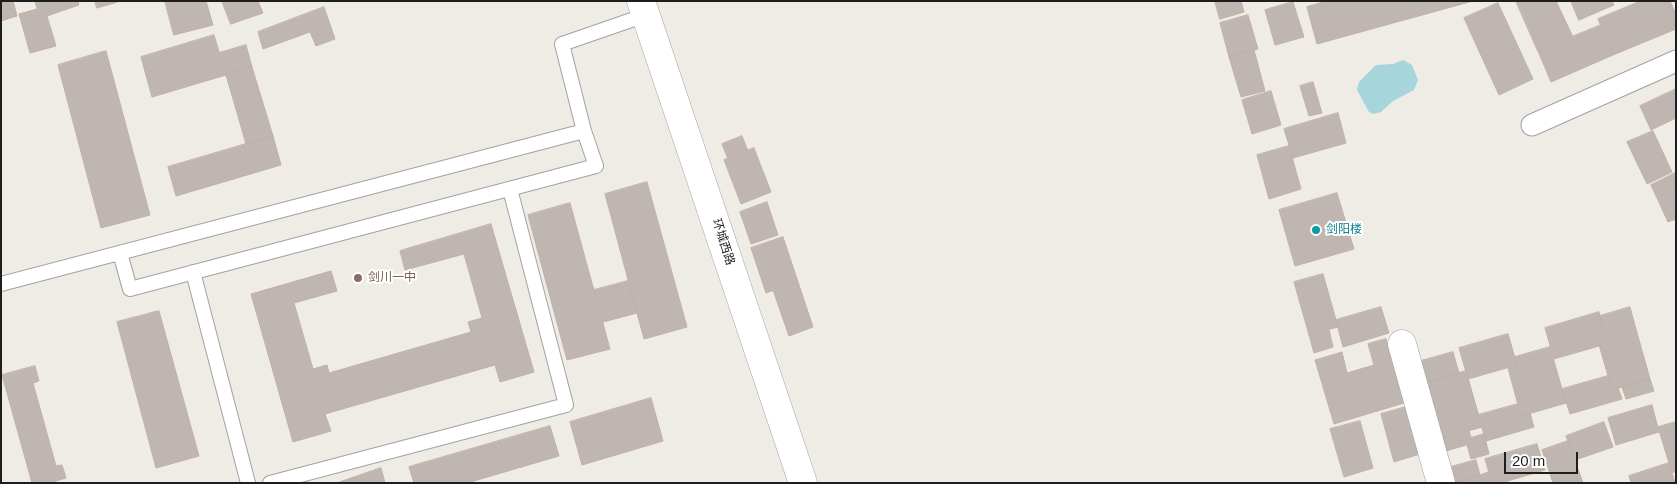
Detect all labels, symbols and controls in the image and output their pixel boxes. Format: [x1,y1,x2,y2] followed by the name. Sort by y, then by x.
[709,217,737,267] street label: 环城西路
[1326,223,1362,237] place label: 剑阳楼
[1310,224,1322,236] marker: 剑阳楼
[368,271,416,285] place label: 剑川一中
[352,272,364,284] marker: 剑川一中
[1507,442,1581,474] scale bar
[1512,452,1545,469] text: 20 m

